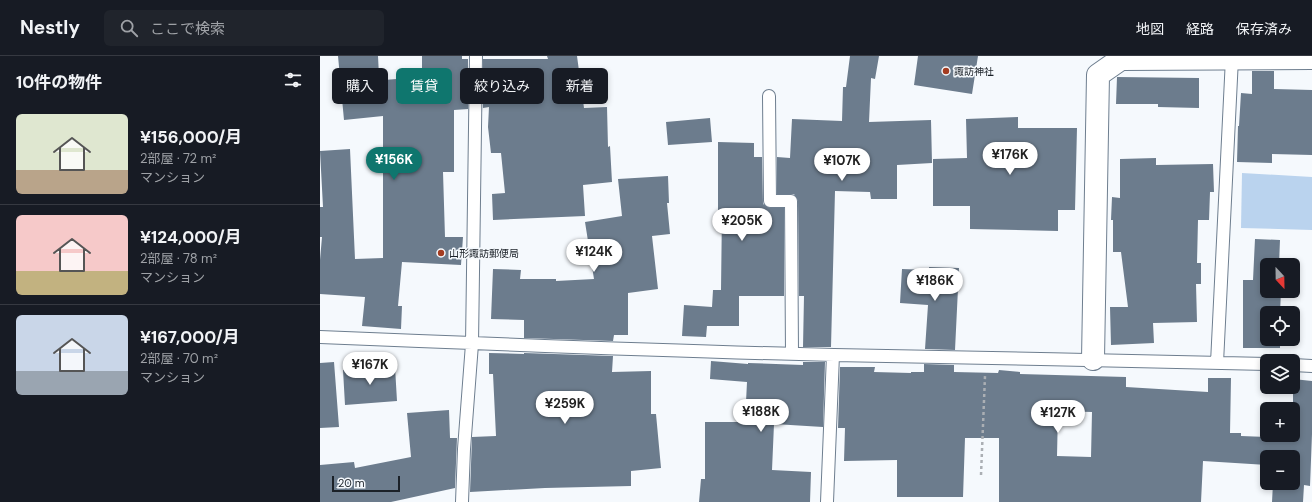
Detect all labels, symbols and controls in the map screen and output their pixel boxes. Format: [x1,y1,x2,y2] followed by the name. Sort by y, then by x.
[104,10,384,46] search box
[20,15,80,40] text: Nestly
[118,17,140,39] icon: search
[150,19,225,39] text: ここで検索
[1136,20,1164,38] text: 地図
[1186,20,1214,38] text: 経路
[1236,20,1292,38] text: 保存済み
[954,65,994,78] place label: 諏訪神社
[941,66,951,76] marker: 諏訪神社
[332,68,388,104] chip: 購入
[396,68,452,104] chip: 賃貸
[460,68,544,104] chip: 絞り込み
[552,68,608,104] chip: 新着
[282,69,304,91] icon: filters
[16,71,102,93] text: 10件の物件
[140,126,242,148] text: ¥156,000/月
[48,130,96,178] icon: home
[982,142,1038,176] pin: ¥176K
[992,146,1028,163] text: ¥176K
[366,147,422,181] pin: ¥156K
[814,148,870,182] pin: ¥107K
[140,150,216,167] text: 2部屋 · 72 m²
[375,151,413,168] text: ¥156K
[823,152,861,169] text: ¥107K
[140,169,205,186] text: マンション
[714,208,770,242] pin: ¥205K
[721,212,763,229] text: ¥205K
[140,226,242,248] text: ¥124,000/月
[48,231,96,279] icon: home
[566,239,622,273] pin: ¥124K
[575,243,613,260] text: ¥124K
[449,247,519,260] place label: 山形諏訪郵便局
[436,248,446,258] marker: 山形諏訪郵便局
[140,250,217,267] text: 2部屋 · 78 m²
[1260,258,1300,298] north arrow
[1260,258,1300,490] map controls
[907,268,963,302] pin: ¥186K
[140,269,205,286] text: マンション
[916,272,954,289] text: ¥186K
[1260,306,1300,346] button: locate
[140,326,240,348] text: ¥167,000/月
[48,331,96,379] icon: home
[140,350,218,367] text: 2部屋 · 70 m²
[342,352,398,386] pin: ¥167K
[1260,354,1300,394] button: layers
[352,356,388,373] text: ¥167K
[140,369,205,386] text: マンション
[537,391,593,425] pin: ¥259K
[545,395,585,412] text: ¥259K
[733,399,789,433] pin: ¥188K
[1030,400,1086,434] pin: ¥127K
[1260,402,1300,442] button: +
[742,403,780,420] text: ¥188K
[1040,404,1076,421] text: ¥127K
[1260,450,1300,490] button: −
[332,474,400,493] scale bar
[338,476,364,490] text: 20 m

